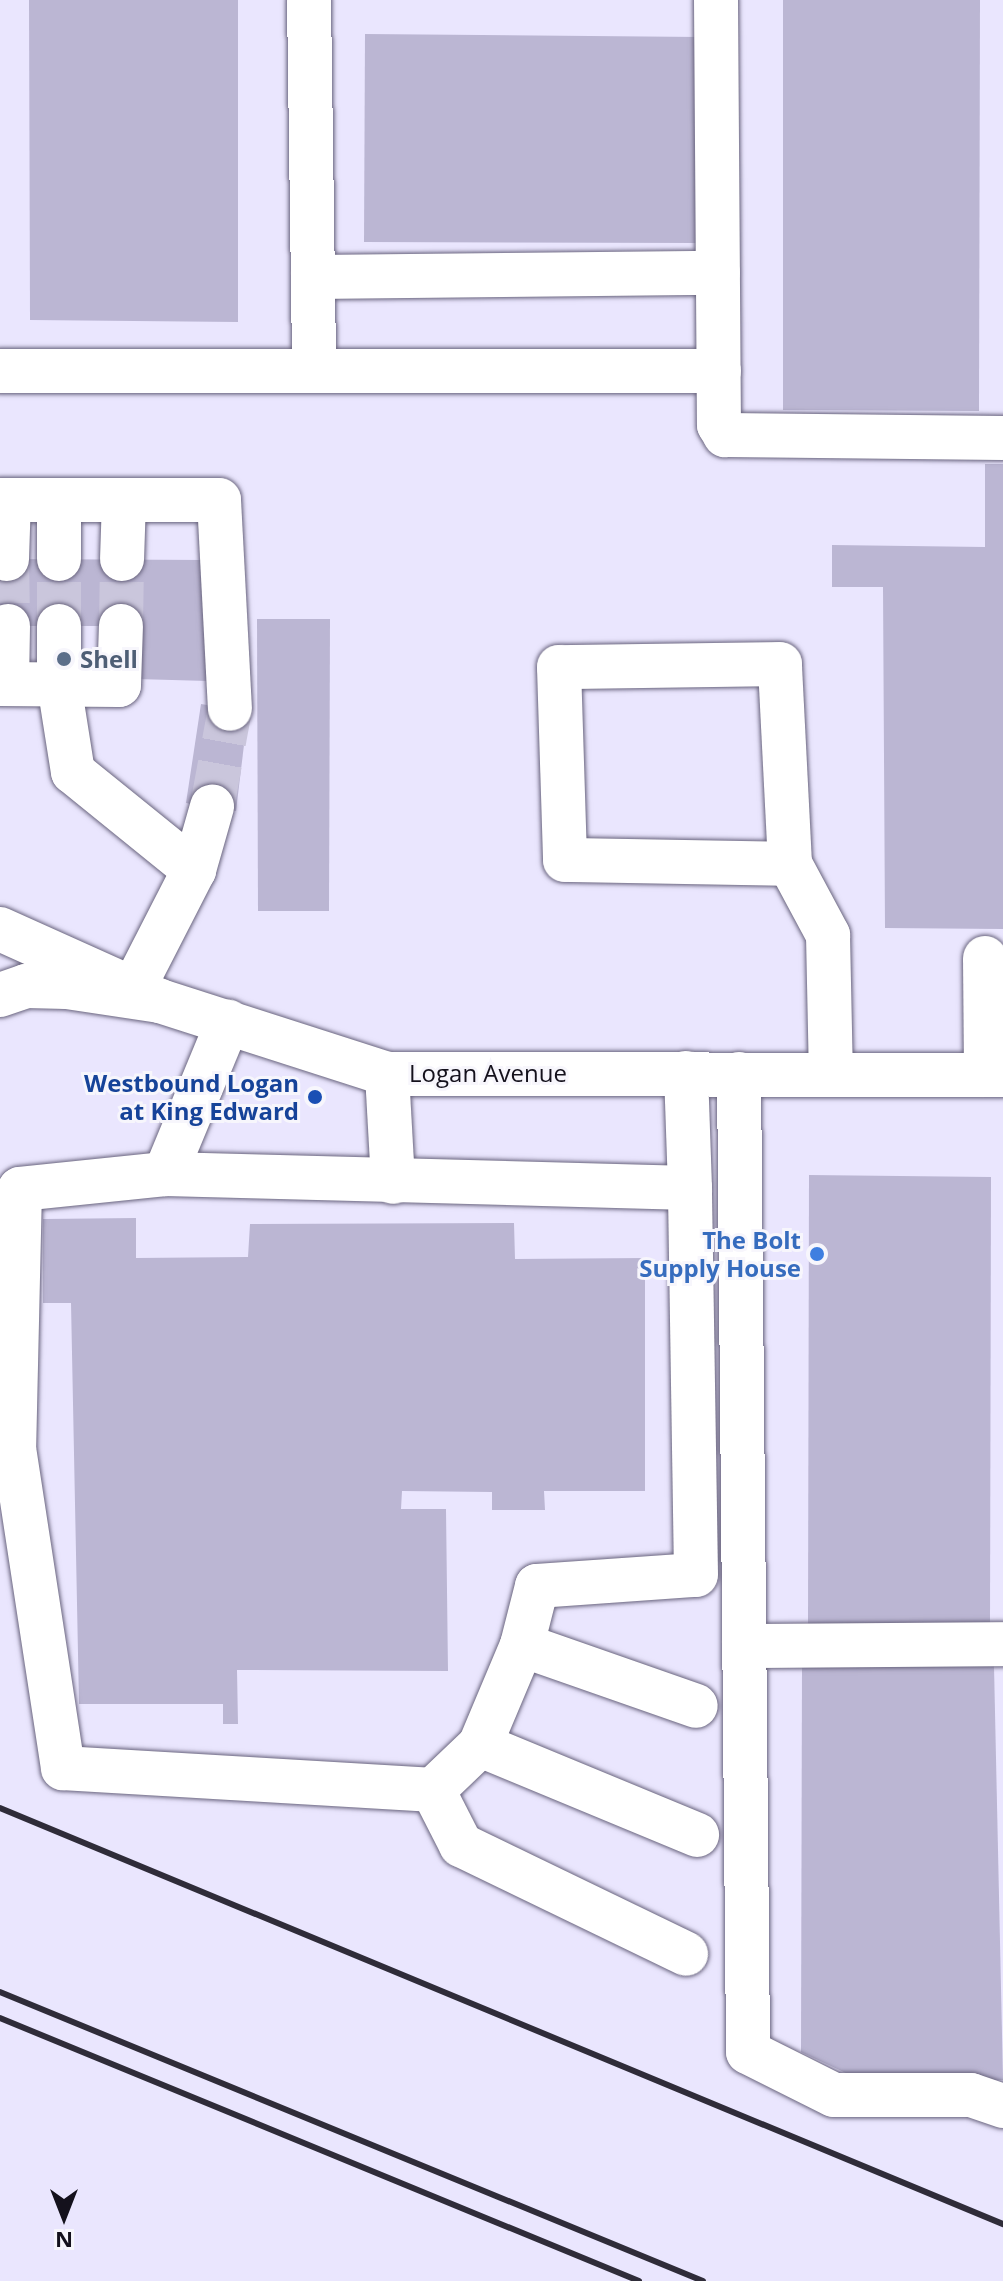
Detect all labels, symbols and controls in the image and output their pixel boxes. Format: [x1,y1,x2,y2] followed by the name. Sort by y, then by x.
[80,645,138,673] place label: Shell
[55,650,73,668] marker: Shell
[409,1059,567,1087] street label: Logan Avenue
[84,1069,299,1125] place label: Westbound Logan at King Edward
[306,1088,324,1106] marker: Westbound Logan at King Edward
[639,1226,801,1282] place label: The Bolt Supply House
[808,1245,826,1263] marker: The Bolt Supply House
[24,2177,104,2257] north arrow
[55,2226,73,2256] text: N

